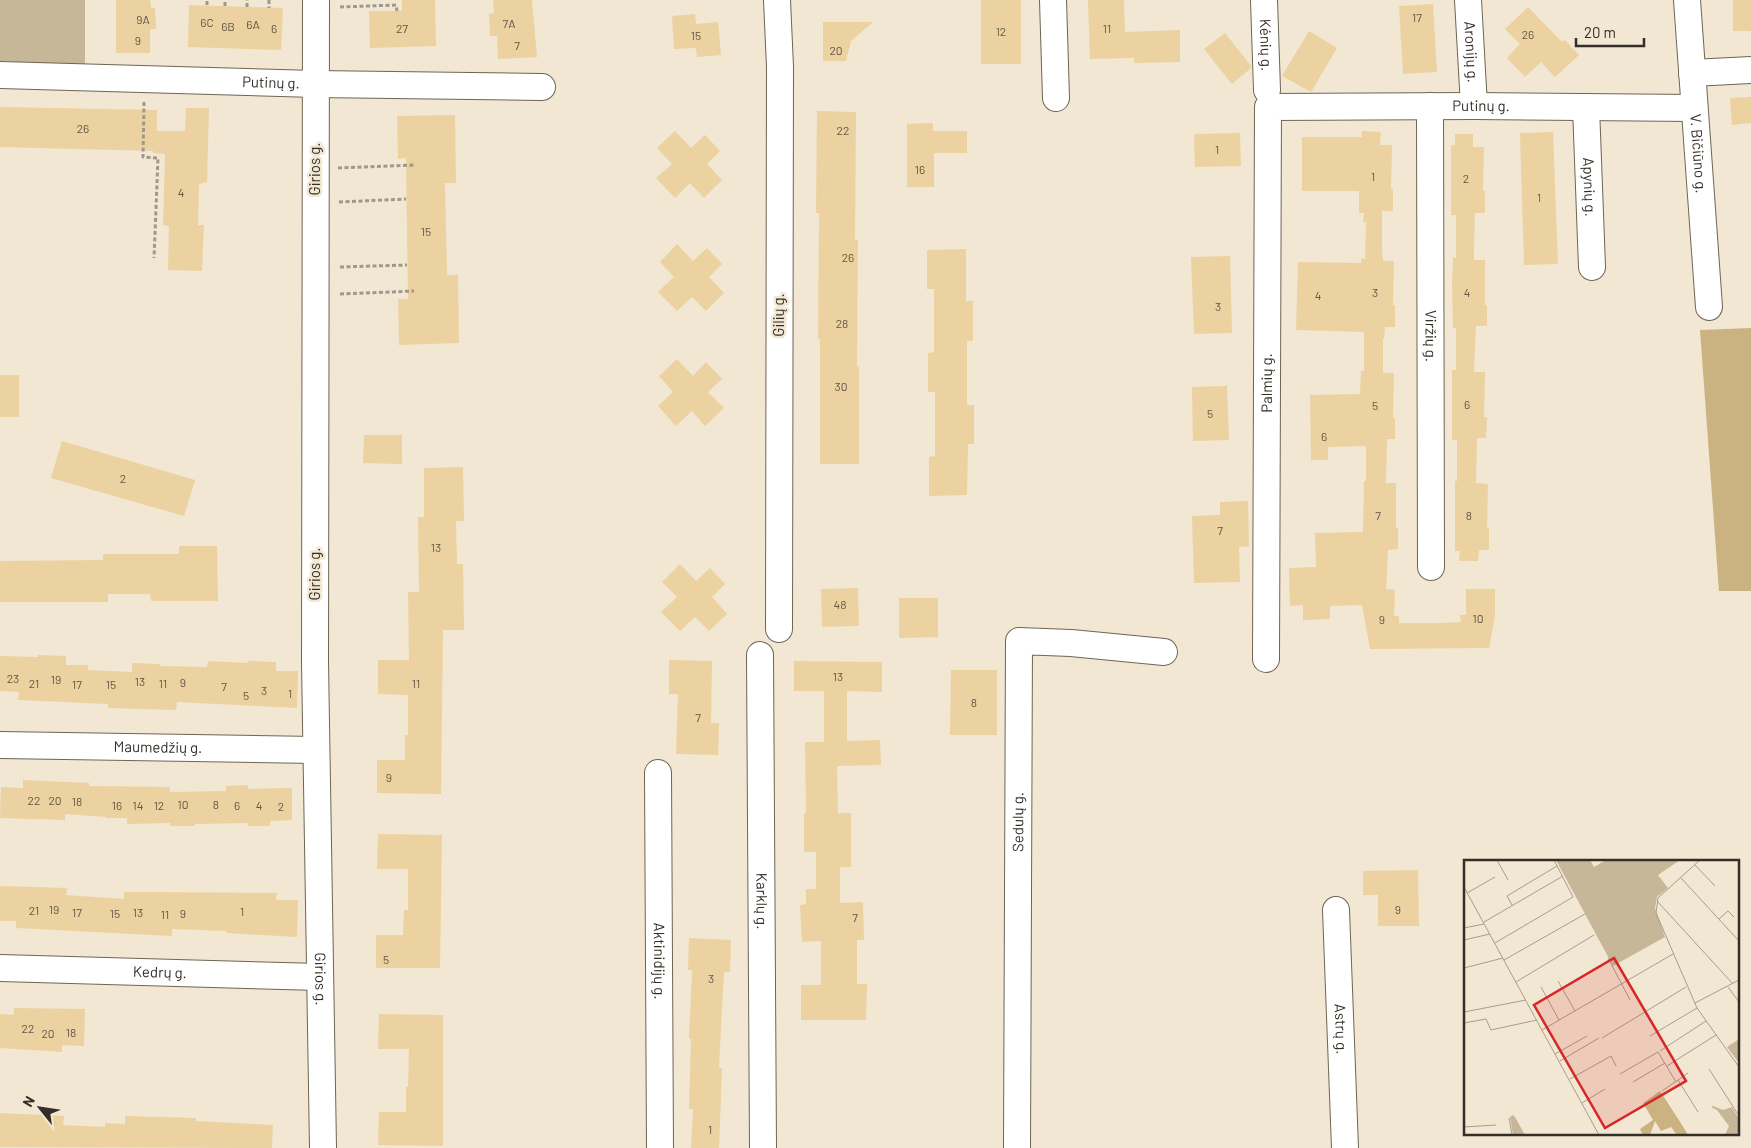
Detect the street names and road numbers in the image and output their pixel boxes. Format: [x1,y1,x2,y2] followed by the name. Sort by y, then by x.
[1257,19,1276,71] street label: Kėnių g.
[1461,21,1483,83] street label: Aronijų g.
[242,72,300,92] street label: Putinų g.
[1452,96,1510,114] street label: Putinų g.
[1687,113,1711,194] street label: V. Bičiūno g.
[305,143,323,195] street label: Girios g.
[1580,157,1600,217] street label: Apynių g.
[769,293,787,337] street label: Gilių g.
[1422,310,1441,362] street label: Viržių g.
[1257,353,1275,413] street label: Palmių g.
[305,548,323,600] street label: Girios g.
[113,737,203,756] street label: Maumedžių g.
[1008,792,1026,852] street label: Sedulų g.
[753,873,772,929] street label: Karklų g.
[651,923,669,999] street label: Aktinidijų g.
[312,952,331,1006] street label: Girios g.
[133,962,187,981] street label: Kedrų g.
[1332,1003,1351,1054] street label: Astrų g.

